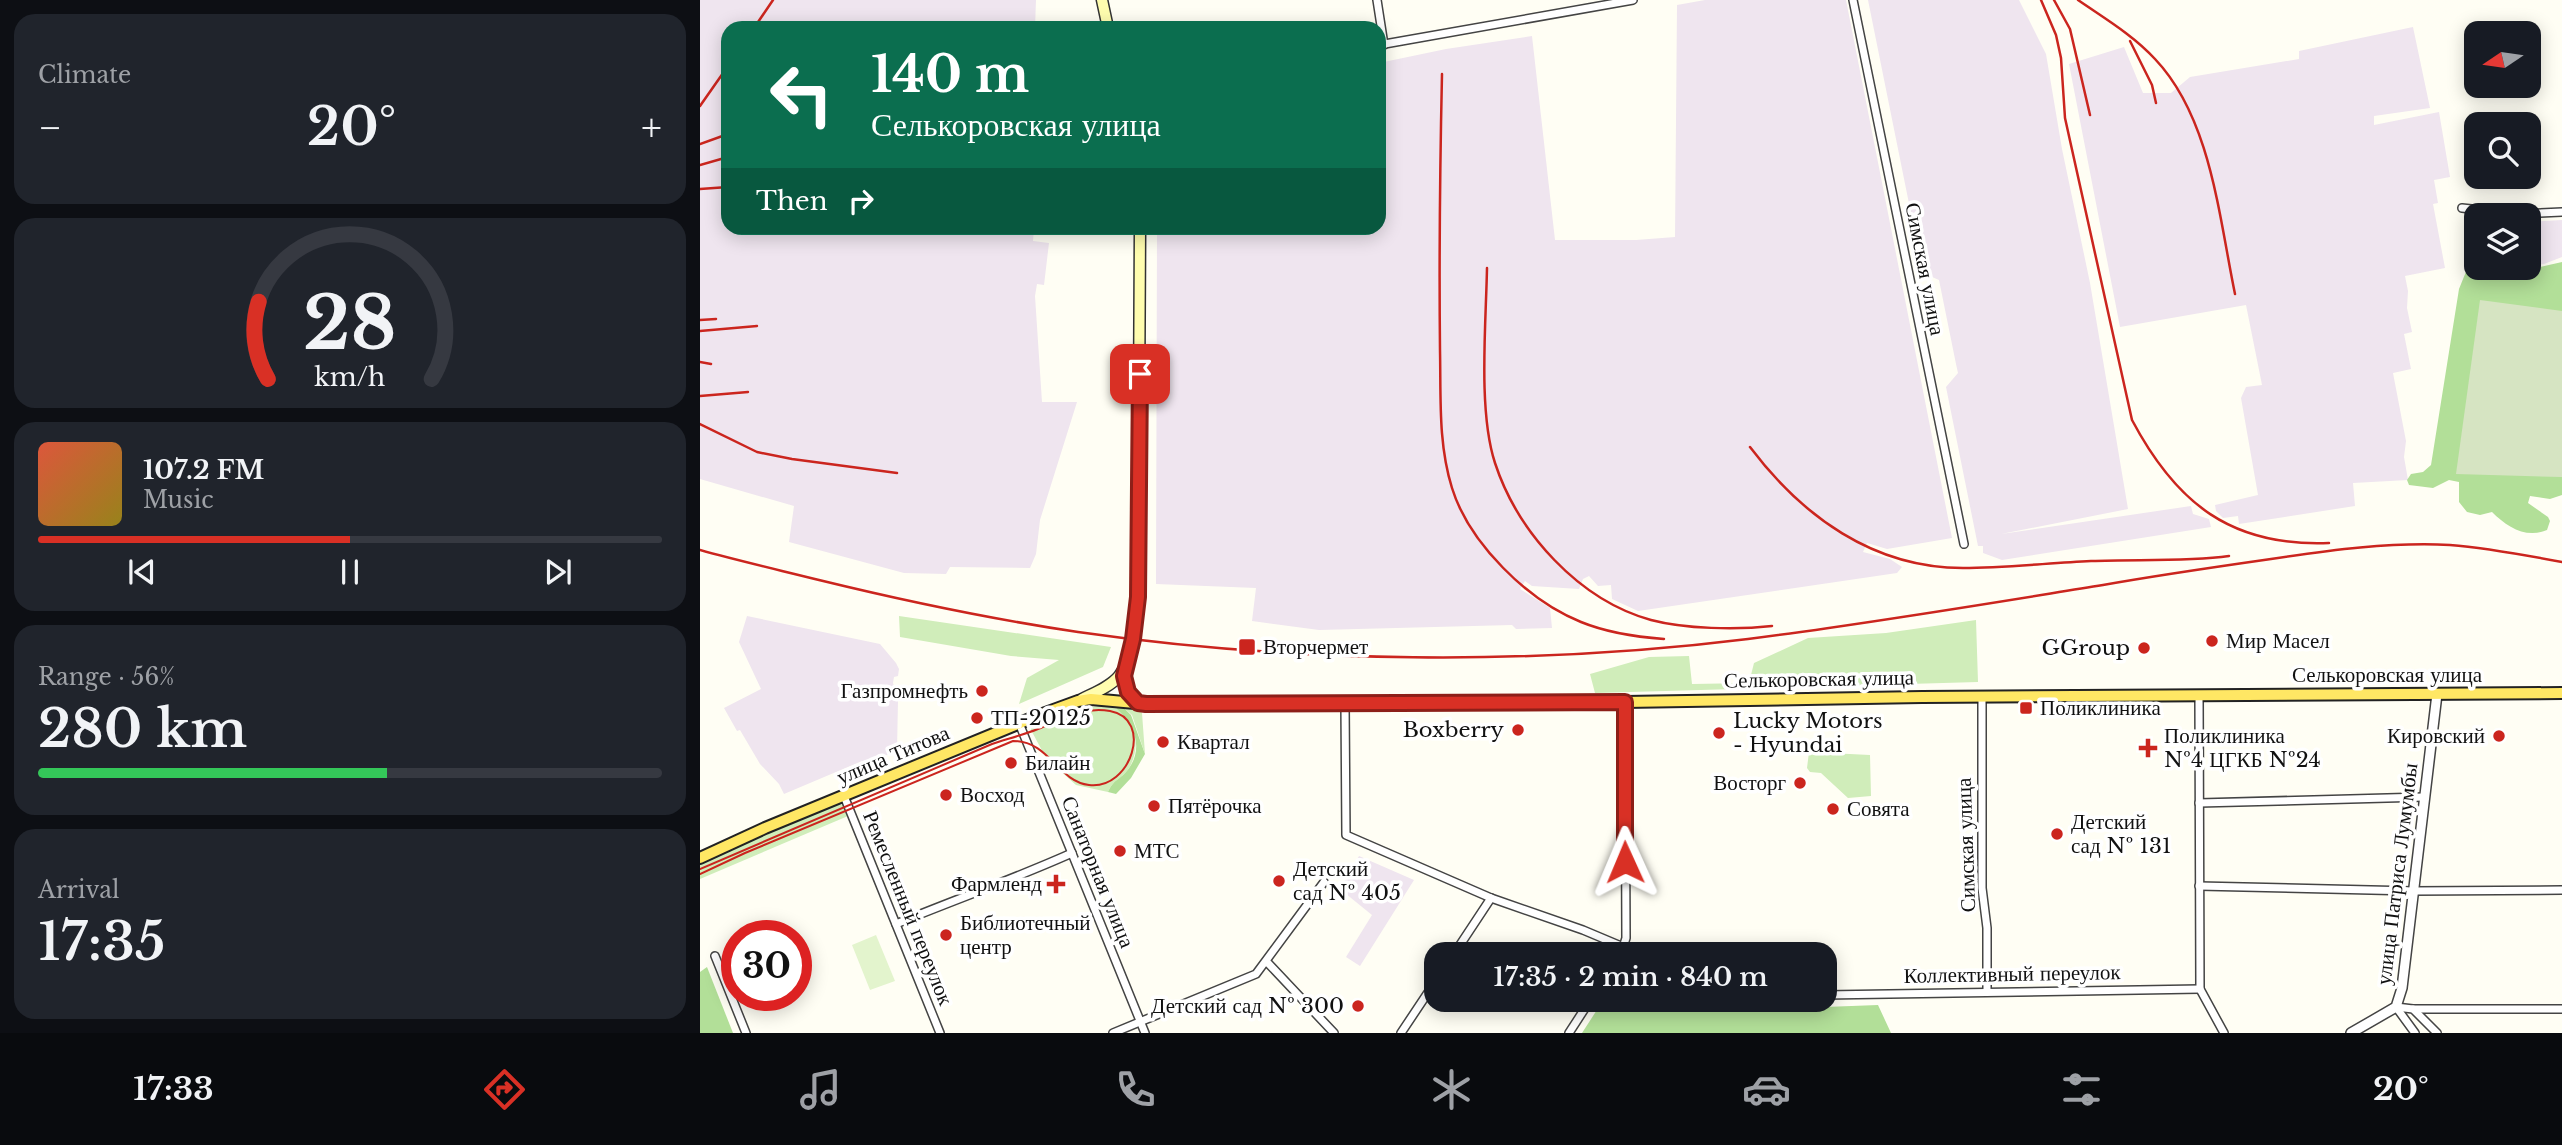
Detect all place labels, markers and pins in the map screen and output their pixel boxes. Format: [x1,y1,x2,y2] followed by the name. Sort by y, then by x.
[1110,344,1170,404] pin
[2226,628,2330,654] place label: Мир Масел
[2204,633,2220,649] marker: Мир Масел
[1263,634,1368,660] place label: Вторчермет
[2042,635,2130,661] place label: GGroup
[1237,637,1257,657] marker: Вторчермет
[2136,640,2152,656] marker: GGroup
[840,678,968,704] place label: Газпромнефть
[974,683,990,699] marker: Газпромнефть
[2040,695,2161,721] place label: Поликлиника
[2018,700,2034,716] marker: Поликлиника
[991,705,1091,731] place label: ТП-20125
[1733,708,1883,758] place label: Lucky Motors - Hyundai
[969,710,985,726] marker: ТП-20125
[1403,717,1505,743] place label: Boxberry
[1510,722,1526,738] marker: Boxberry
[2164,723,2321,773] place label: Поликлиника №4 ЦГКБ №24
[2387,723,2485,749] place label: Кировский
[1711,725,1727,741] marker: Lucky Motors - Hyundai
[2491,728,2507,744] marker: Кировский
[1177,729,1250,755] place label: Квартал
[1155,734,1171,750] marker: Квартал
[2138,738,2158,758] marker: Поликлиника №4 ЦГКБ №24
[1025,750,1091,776] place label: Билайн
[1003,755,1019,771] marker: Билайн
[1713,770,1786,796] place label: Восторг
[1792,775,1808,791] marker: Восторг
[960,782,1025,808] place label: Восход
[938,787,954,803] marker: Восход
[1168,793,1262,819] place label: Пятёрочка
[1847,796,1910,822] place label: Совята
[1146,798,1162,814] marker: Пятёрочка
[1825,801,1841,817] marker: Совята
[2071,809,2171,859] place label: Детский сад № 131
[2049,826,2065,842] marker: Детский сад № 131
[1134,838,1180,864] place label: МТС
[1112,843,1128,859] marker: МТС
[1293,856,1401,906] place label: Детский сад № 405
[951,871,1042,897] place label: Фармленд
[1271,873,1287,889] marker: Детский сад № 405
[1048,876,1064,892] marker: Фармленд
[960,910,1091,960] place label: Библиотечный центр
[938,927,954,943] marker: Библиотечный центр
[1151,993,1344,1019] place label: Детский сад № 300
[1350,998,1366,1014] marker: Детский сад № 300

